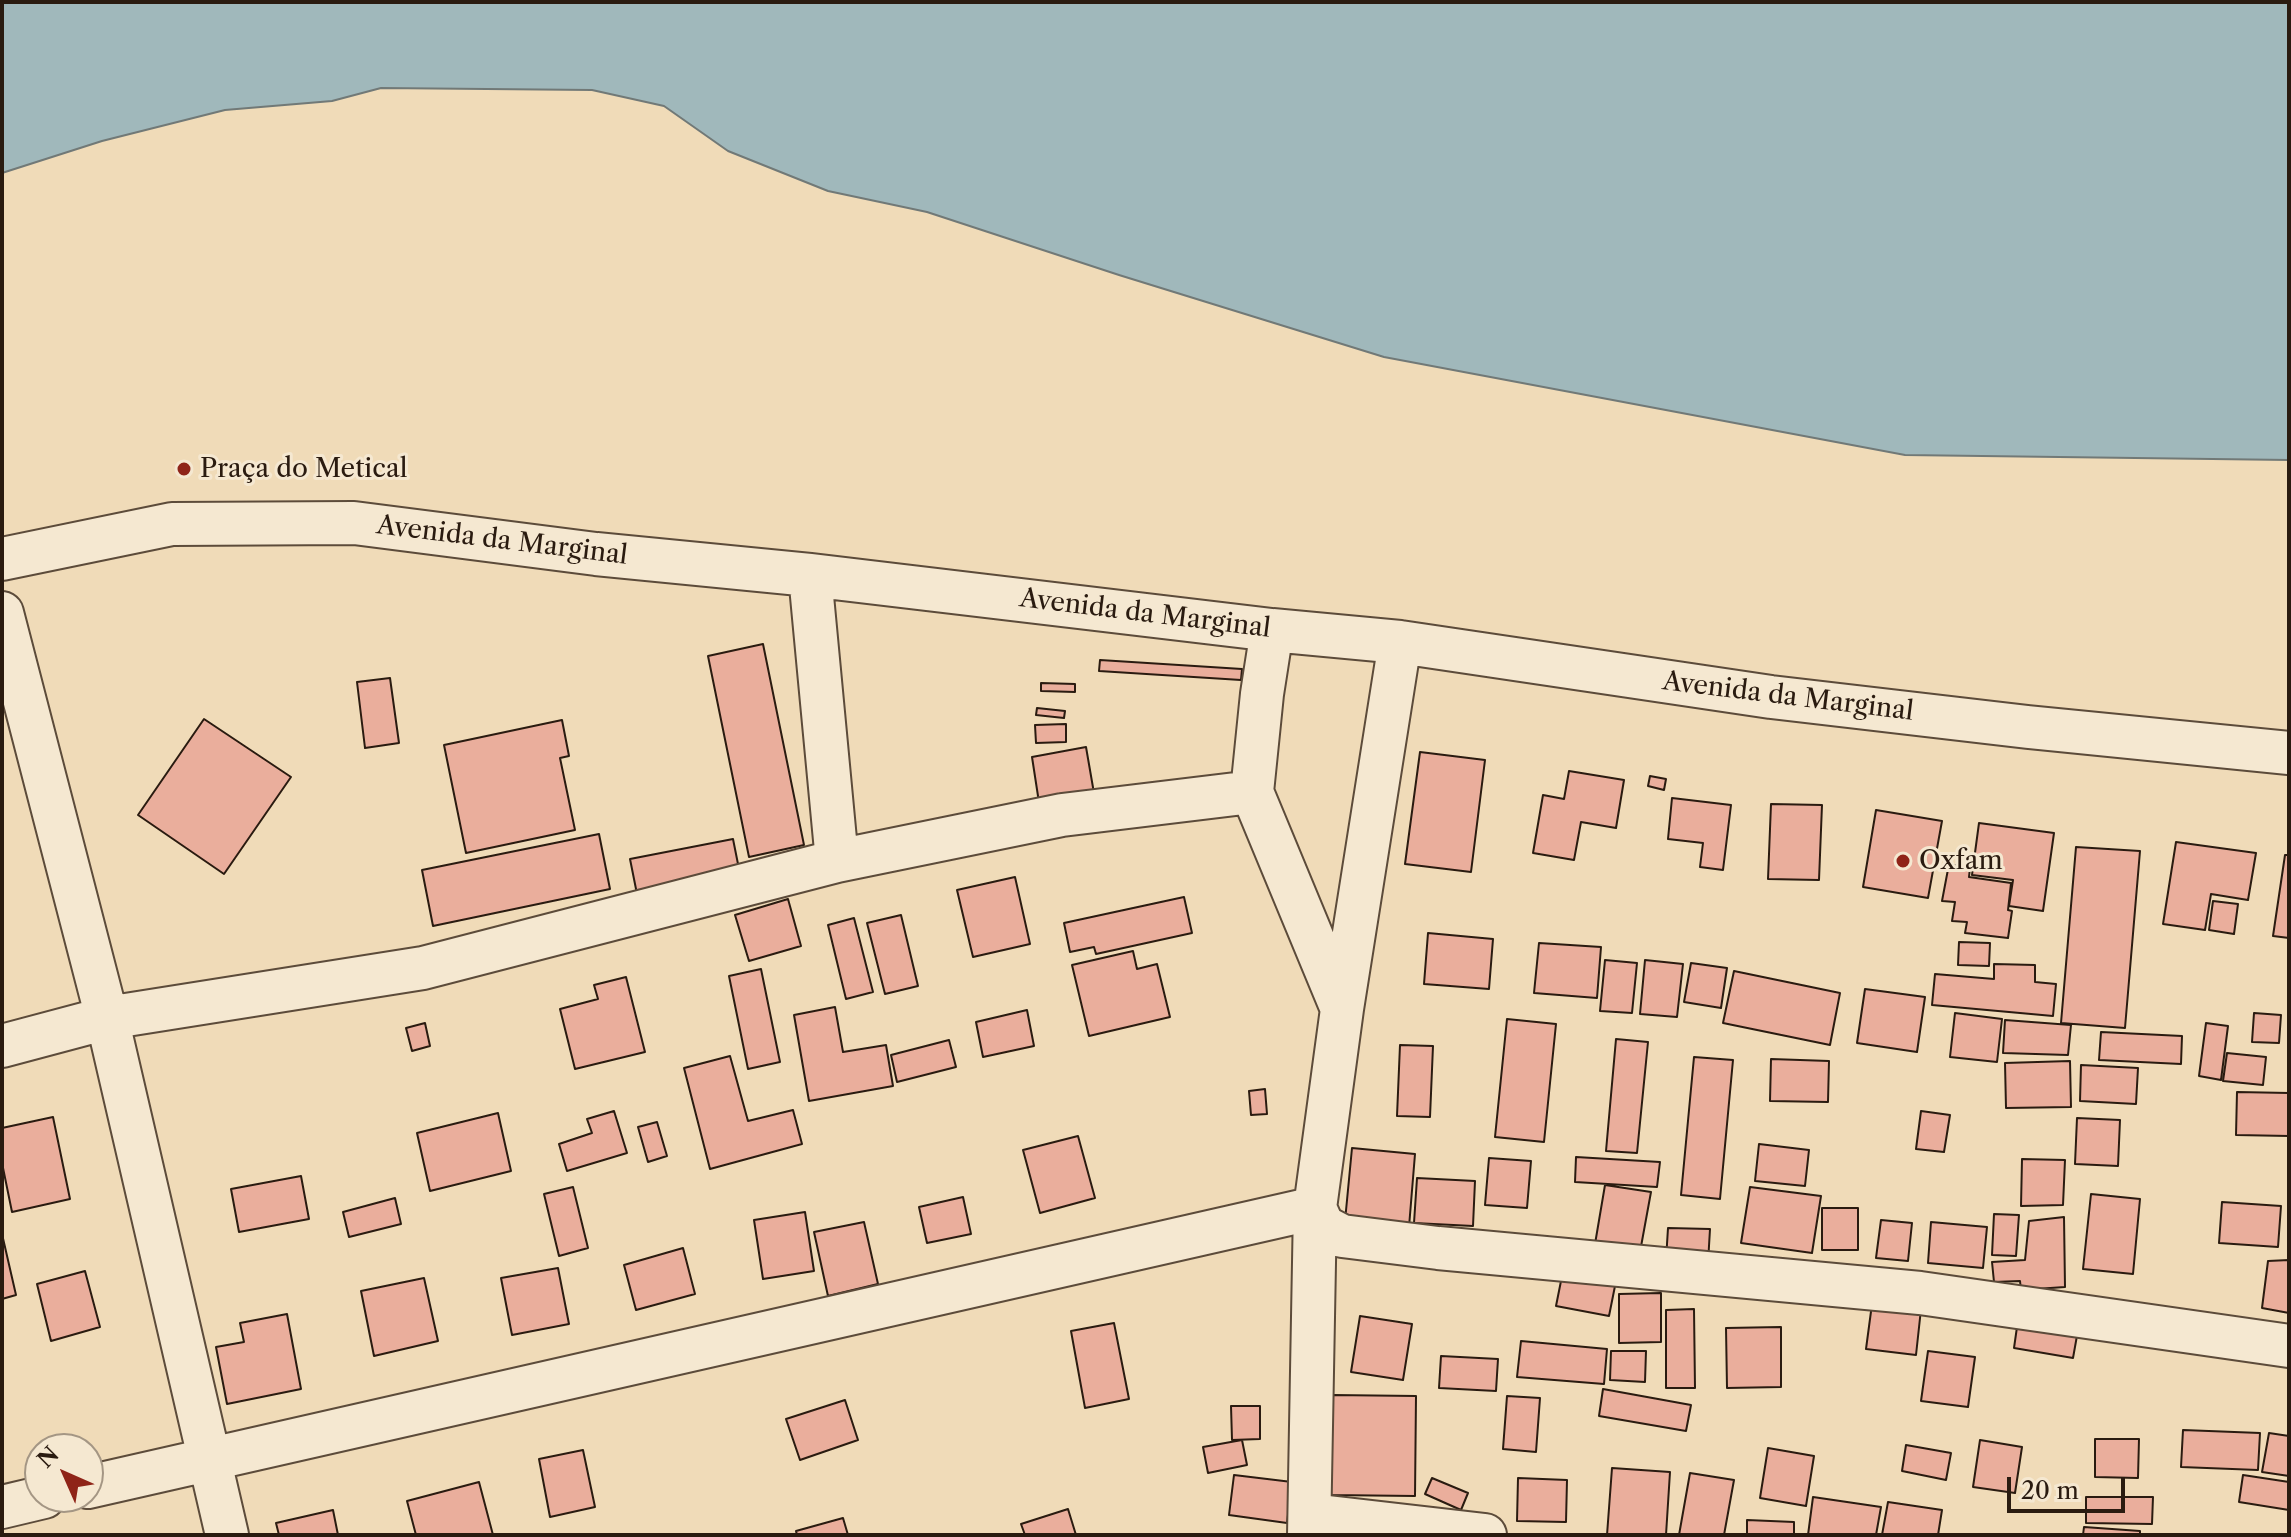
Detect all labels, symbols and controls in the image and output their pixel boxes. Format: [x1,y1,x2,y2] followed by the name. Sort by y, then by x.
[200,453,407,485] place label: Praça do Metical
[175,460,193,478] marker: Praça do Metical
[375,510,629,572] street label: Avenida da Marginal
[1018,583,1272,645] street label: Avenida da Marginal
[1661,666,1915,728] street label: Avenida da Marginal
[1919,845,2003,877] place label: Oxfam
[1894,852,1912,870] marker: Oxfam
[24,1433,104,1513] north arrow
[32,1441,64,1473] text: N
[2011,1461,2129,1511] scale bar
[2021,1476,2079,1505] text: 20 m

